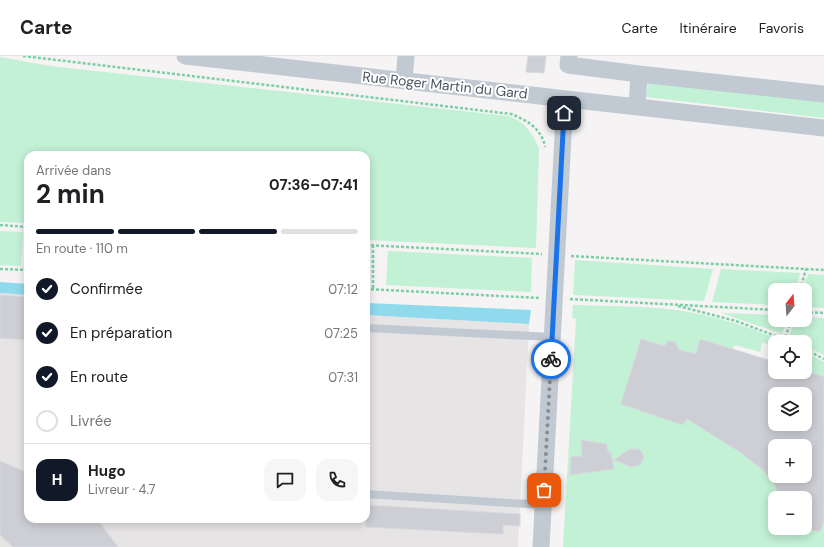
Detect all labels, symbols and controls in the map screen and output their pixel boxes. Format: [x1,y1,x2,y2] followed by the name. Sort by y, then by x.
[20,15,72,40] text: Carte
[622,19,658,37] text: Carte
[680,19,737,37] text: Itinéraire
[759,19,804,37] text: Favoris
[362,67,528,103] street label: Rue Roger Martin du Gard
[547,96,581,130] pin
[553,102,575,124] icon: home
[36,162,111,179] text: Arrivée dans
[269,175,358,195] text: 07:36–07:41
[36,177,105,211] text: 2 min
[36,240,128,257] text: En route · 110 m
[36,278,58,300] icon: check
[70,279,143,299] text: Confirmée
[328,281,358,298] text: 07:12
[768,283,812,327] north arrow
[768,283,812,535] map controls
[36,322,58,344] icon: check
[70,323,172,343] text: En préparation
[324,325,358,342] text: 07:25
[768,335,812,379] button: locate
[531,339,571,379] courier
[540,348,562,370] icon: bike
[36,366,58,388] icon: check
[70,367,128,387] text: En route
[328,369,358,386] text: 07:31
[768,387,812,431] button: layers
[70,411,112,431] text: Livrée
[768,439,812,483] button: +
[264,459,306,501] button: chat
[316,459,358,501] button: phone
[88,461,126,481] text: Hugo
[52,470,62,490] text: H
[527,473,561,507] pin
[533,479,555,501] icon: bag
[88,481,156,498] text: Livreur · 4.7
[768,491,812,535] button: −

